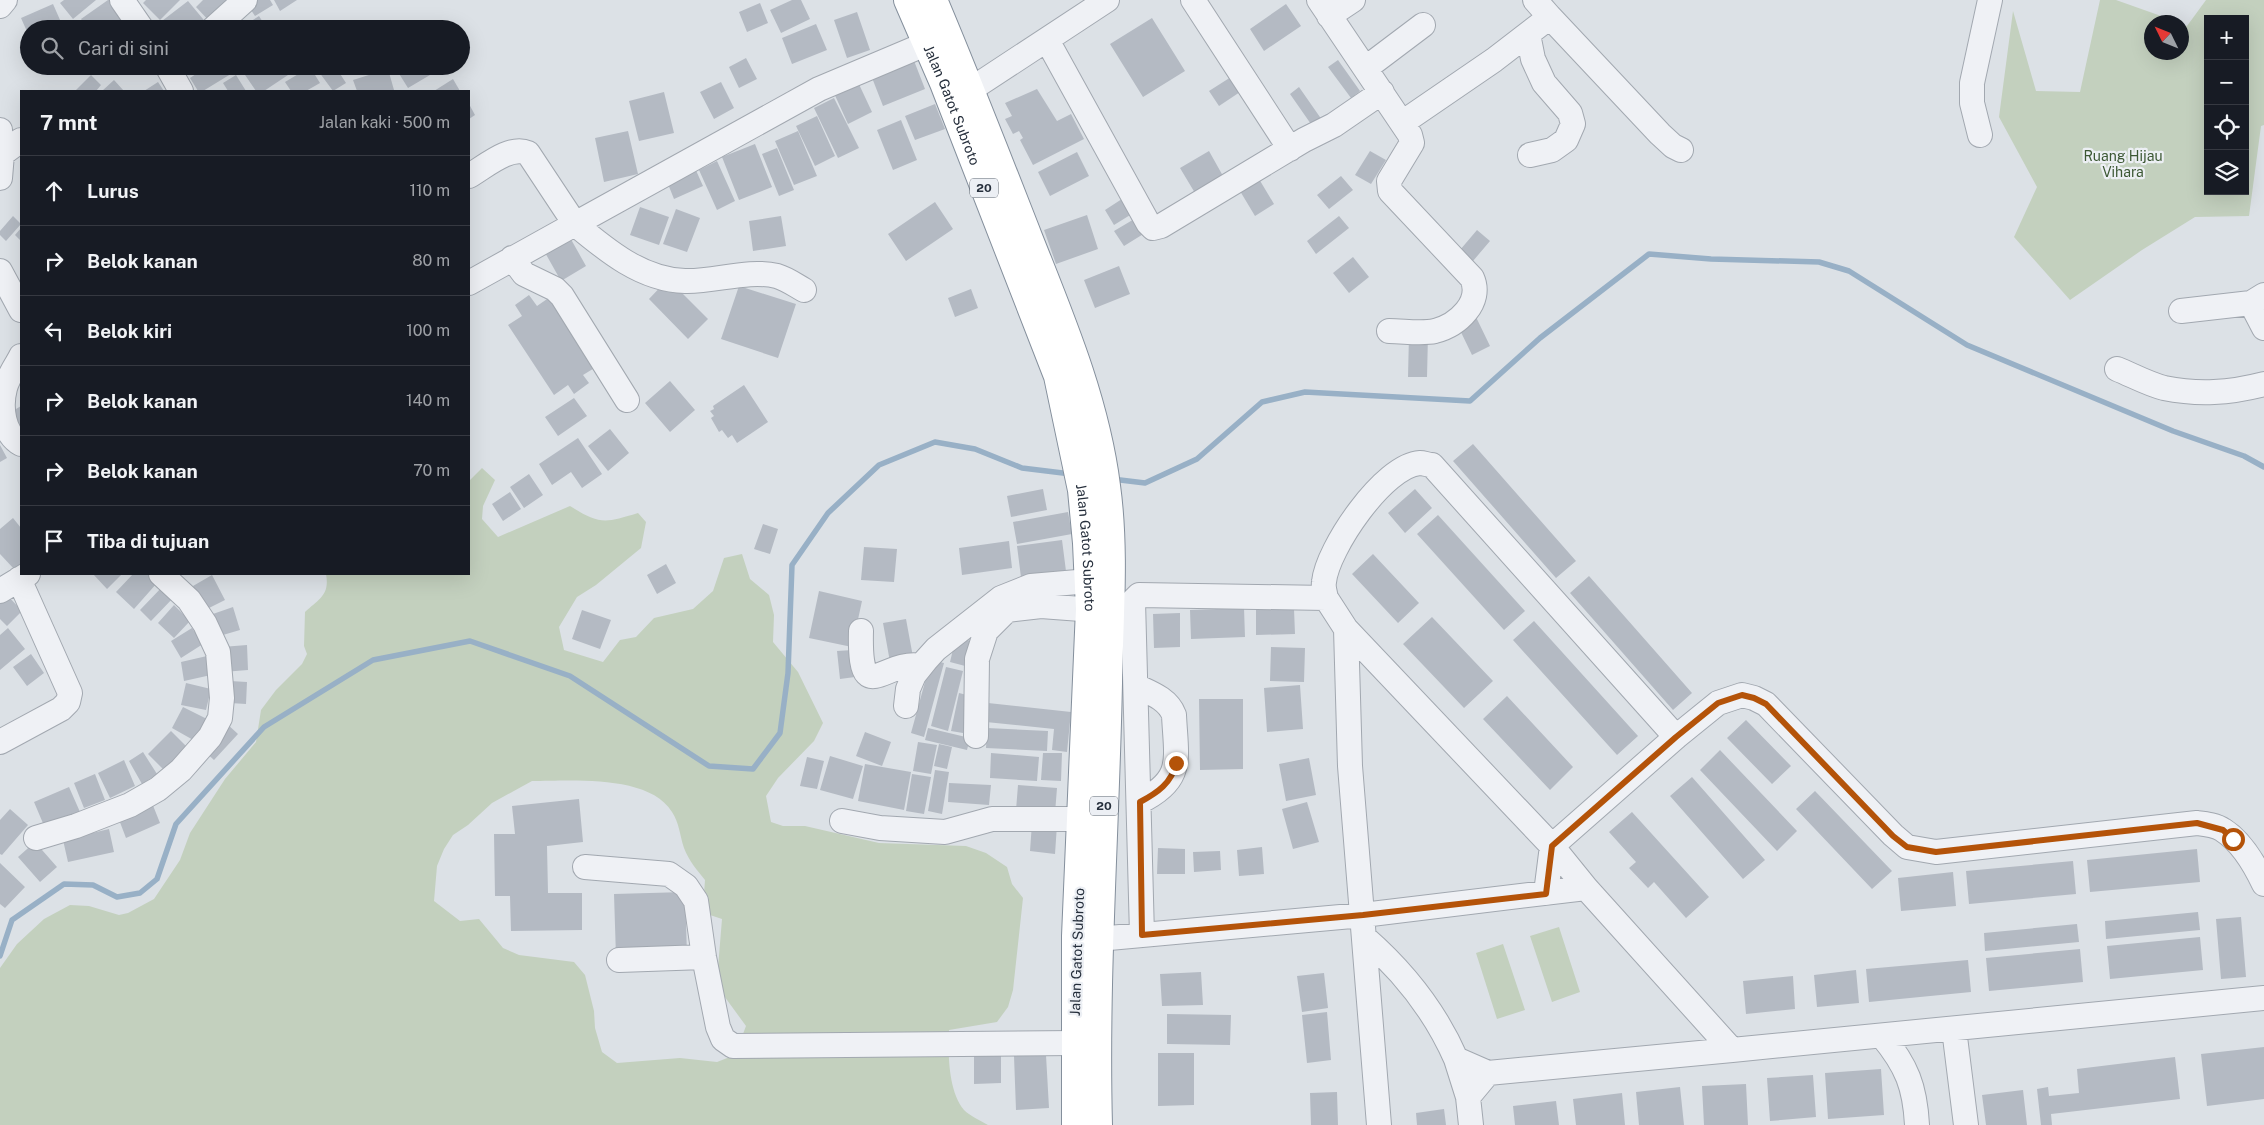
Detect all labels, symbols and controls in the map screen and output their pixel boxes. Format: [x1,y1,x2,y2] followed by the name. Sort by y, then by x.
[2144,15,2189,60] north arrow
[2204,15,2249,195] map controls
[2204,15,2249,60] button: +
[20,20,470,75] search box
[38,34,66,62] icon: search
[78,37,169,59] text: Cari di sini
[921,43,983,168] street label: Jalan Gatot Subroto
[2204,60,2249,105] button: −
[2204,105,2249,150] button: locate
[40,110,98,135] text: 7 mnt
[319,113,450,132] text: Jalan kaki · 500 m
[2083,148,2163,180] park label: Ruang Hijau Vihara
[2204,150,2249,195] button: layers
[40,177,68,205] icon: ahead
[970,178,998,198] road number: 20
[87,180,139,202] text: Lurus
[409,181,450,200] text: 110 m
[40,247,68,275] icon: right
[87,250,198,272] text: Belok kanan
[412,251,450,270] text: 80 m
[40,317,68,345] icon: left
[87,320,172,342] text: Belok kiri
[406,321,450,340] text: 100 m
[40,387,68,415] icon: right
[87,390,198,412] text: Belok kanan
[406,391,450,410] text: 140 m
[40,457,68,485] icon: right
[87,460,198,482] text: Belok kanan
[413,461,450,480] text: 70 m
[1073,482,1098,612] street label: Jalan Gatot Subroto
[40,527,68,555] icon: arrive
[87,530,209,552] text: Tiba di tujuan
[1165,752,1188,775] route end
[1090,796,1118,816] road number: 20
[2222,828,2245,851] route start
[1067,888,1087,1016] street label: Jalan Gatot Subroto

